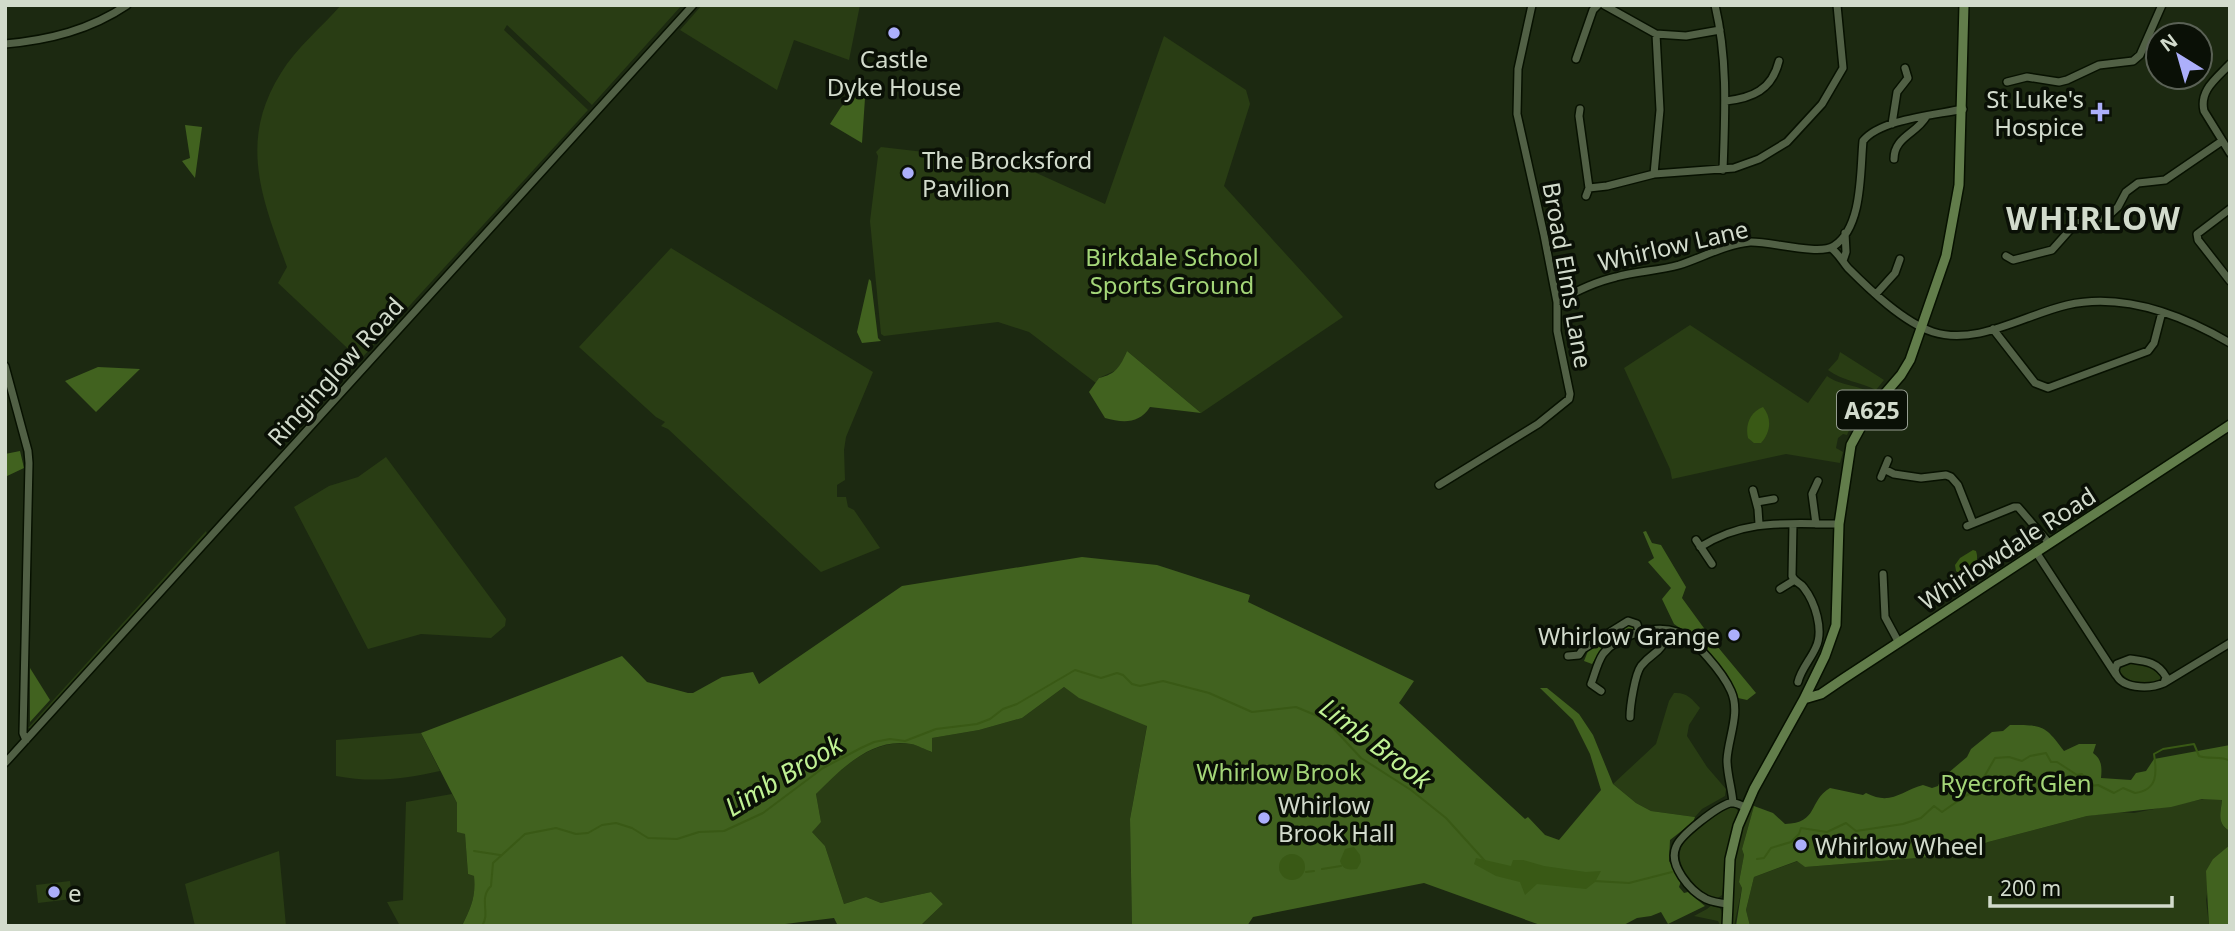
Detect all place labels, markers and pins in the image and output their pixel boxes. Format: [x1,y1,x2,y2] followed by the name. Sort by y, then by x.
[886,25,902,41] marker: Castle Dyke House
[827,42,961,103] place label: Castle Dyke House
[1986,82,2084,143] place label: St Luke's Hospice
[2090,102,2110,122] marker: St Luke's Hospice
[922,143,1092,204] place label: The Brocksford Pavilion
[900,165,916,181] marker: The Brocksford Pavilion
[1538,619,1720,652] place label: Whirlow Grange
[1726,627,1742,643] marker: Whirlow Grange
[1278,788,1395,849] place label: Whirlow Brook Hall
[1256,810,1272,826] marker: Whirlow Brook Hall
[1815,829,1984,862] place label: Whirlow Wheel
[1793,837,1809,853] marker: Whirlow Wheel
[68,876,82,909] place label: e
[46,884,62,900] marker: e

